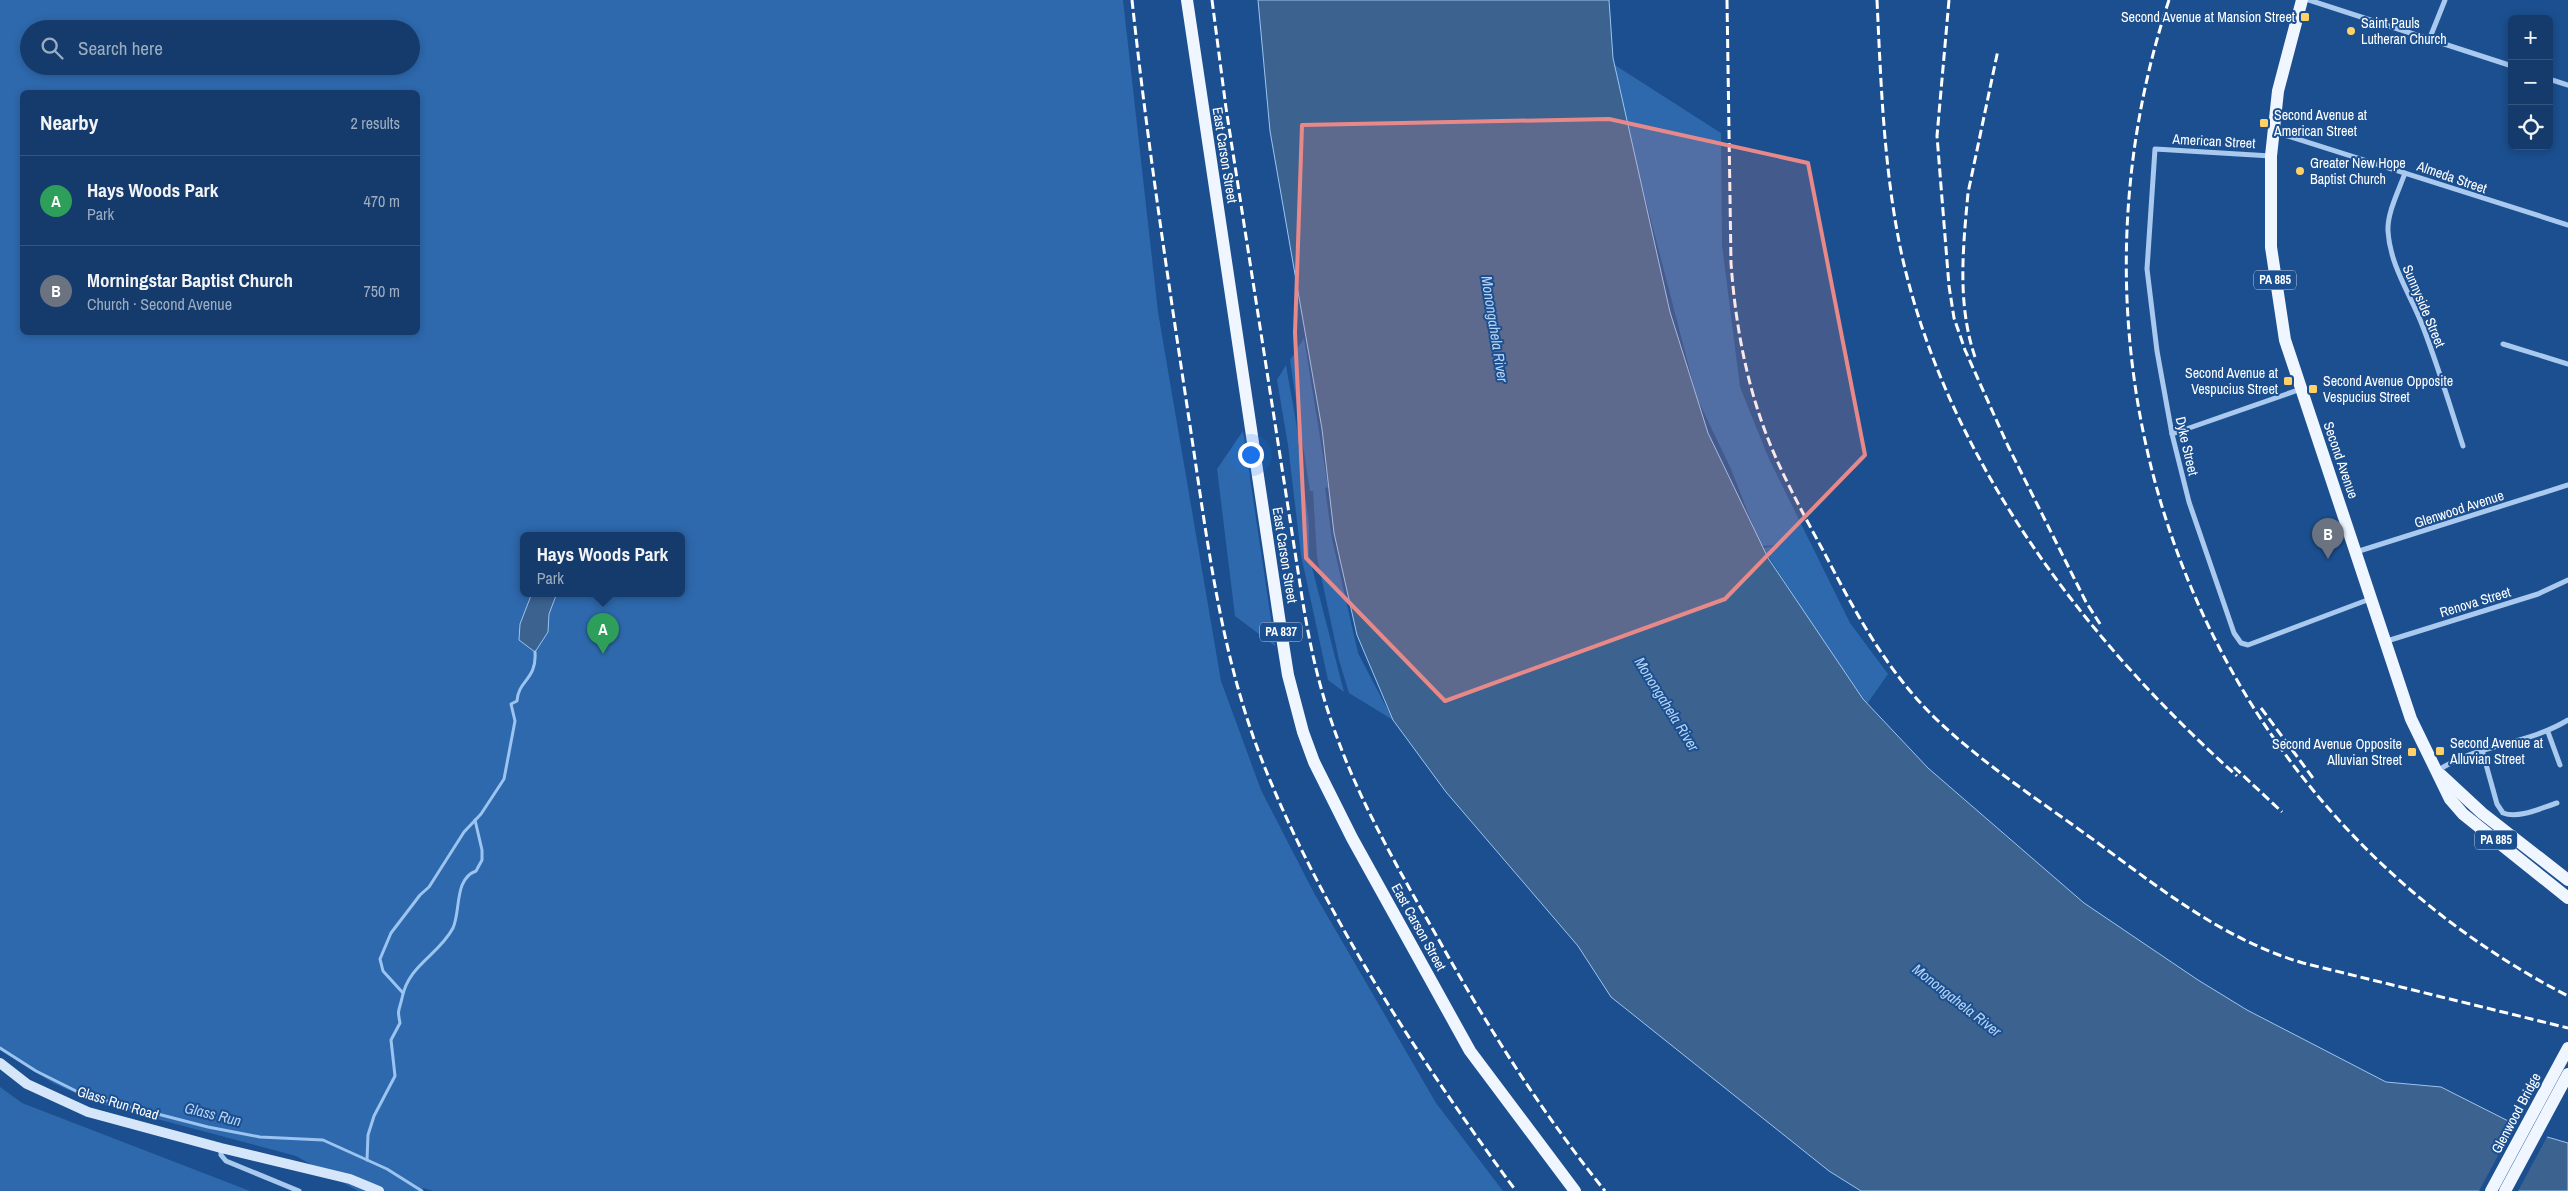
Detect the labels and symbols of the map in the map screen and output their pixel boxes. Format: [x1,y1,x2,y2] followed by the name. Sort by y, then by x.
[2121,8,2295,26] place label: Second Avenue at Mansion Street
[2299,11,2311,23] marker: Second Avenue at Mansion Street
[2361,14,2447,48] place label: Saint Pauls Lutheran Church
[2345,25,2357,37] marker: Saint Pauls Lutheran Church
[1209,106,1241,204] street label: East Carson Street
[2273,106,2367,140] place label: Second Avenue at American Street
[2258,117,2270,129] marker: Second Avenue at American Street
[2171,130,2256,152] street label: American Street
[2310,154,2406,188] place label: Greater New Hope Baptist Church
[2414,156,2489,197] street label: Almeda Street
[2294,165,2306,177] marker: Greater New Hope Baptist Church
[2399,262,2449,350] street label: Sunnyside Street
[2254,270,2296,290] road number: PA 885
[1476,274,1514,385] water label: Monongahela River
[2185,364,2278,398] place label: Second Avenue at Vespucius Street
[2323,372,2453,406] place label: Second Avenue Opposite Vespucius Street
[2282,375,2294,387] marker: Second Avenue at Vespucius Street
[2307,383,2319,395] marker: Second Avenue Opposite Vespucius Street
[2171,415,2203,477] street label: Dyke Street
[2319,419,2363,501] street label: Second Avenue
[1238,442,1264,468] your location
[2412,486,2506,532] street label: Glenwood Avenue
[1269,506,1301,604] street label: East Carson Street
[2312,518,2344,559] pin: B
[2437,583,2513,621] street label: Renova Street
[587,613,619,654] pin: A
[1260,622,1302,642] road number: PA 837
[1630,653,1705,756] water label: Monongahela River
[2449,734,2543,768] place label: Second Avenue at Alluvian Street
[2272,735,2402,769] place label: Second Avenue Opposite Alluvian Street
[2434,745,2446,757] marker: Second Avenue at Alluvian Street
[2406,746,2418,758] marker: Second Avenue Opposite Alluvian Street
[2475,830,2517,850] road number: PA 885
[1388,880,1450,974] street label: East Carson Street
[1908,959,2006,1042] water label: Monongahela River
[2487,1070,2545,1156] street label: Glenwood Bridge
[75,1082,161,1124] street label: Glass Run Road
[183,1097,244,1131] water label: Glass Run

